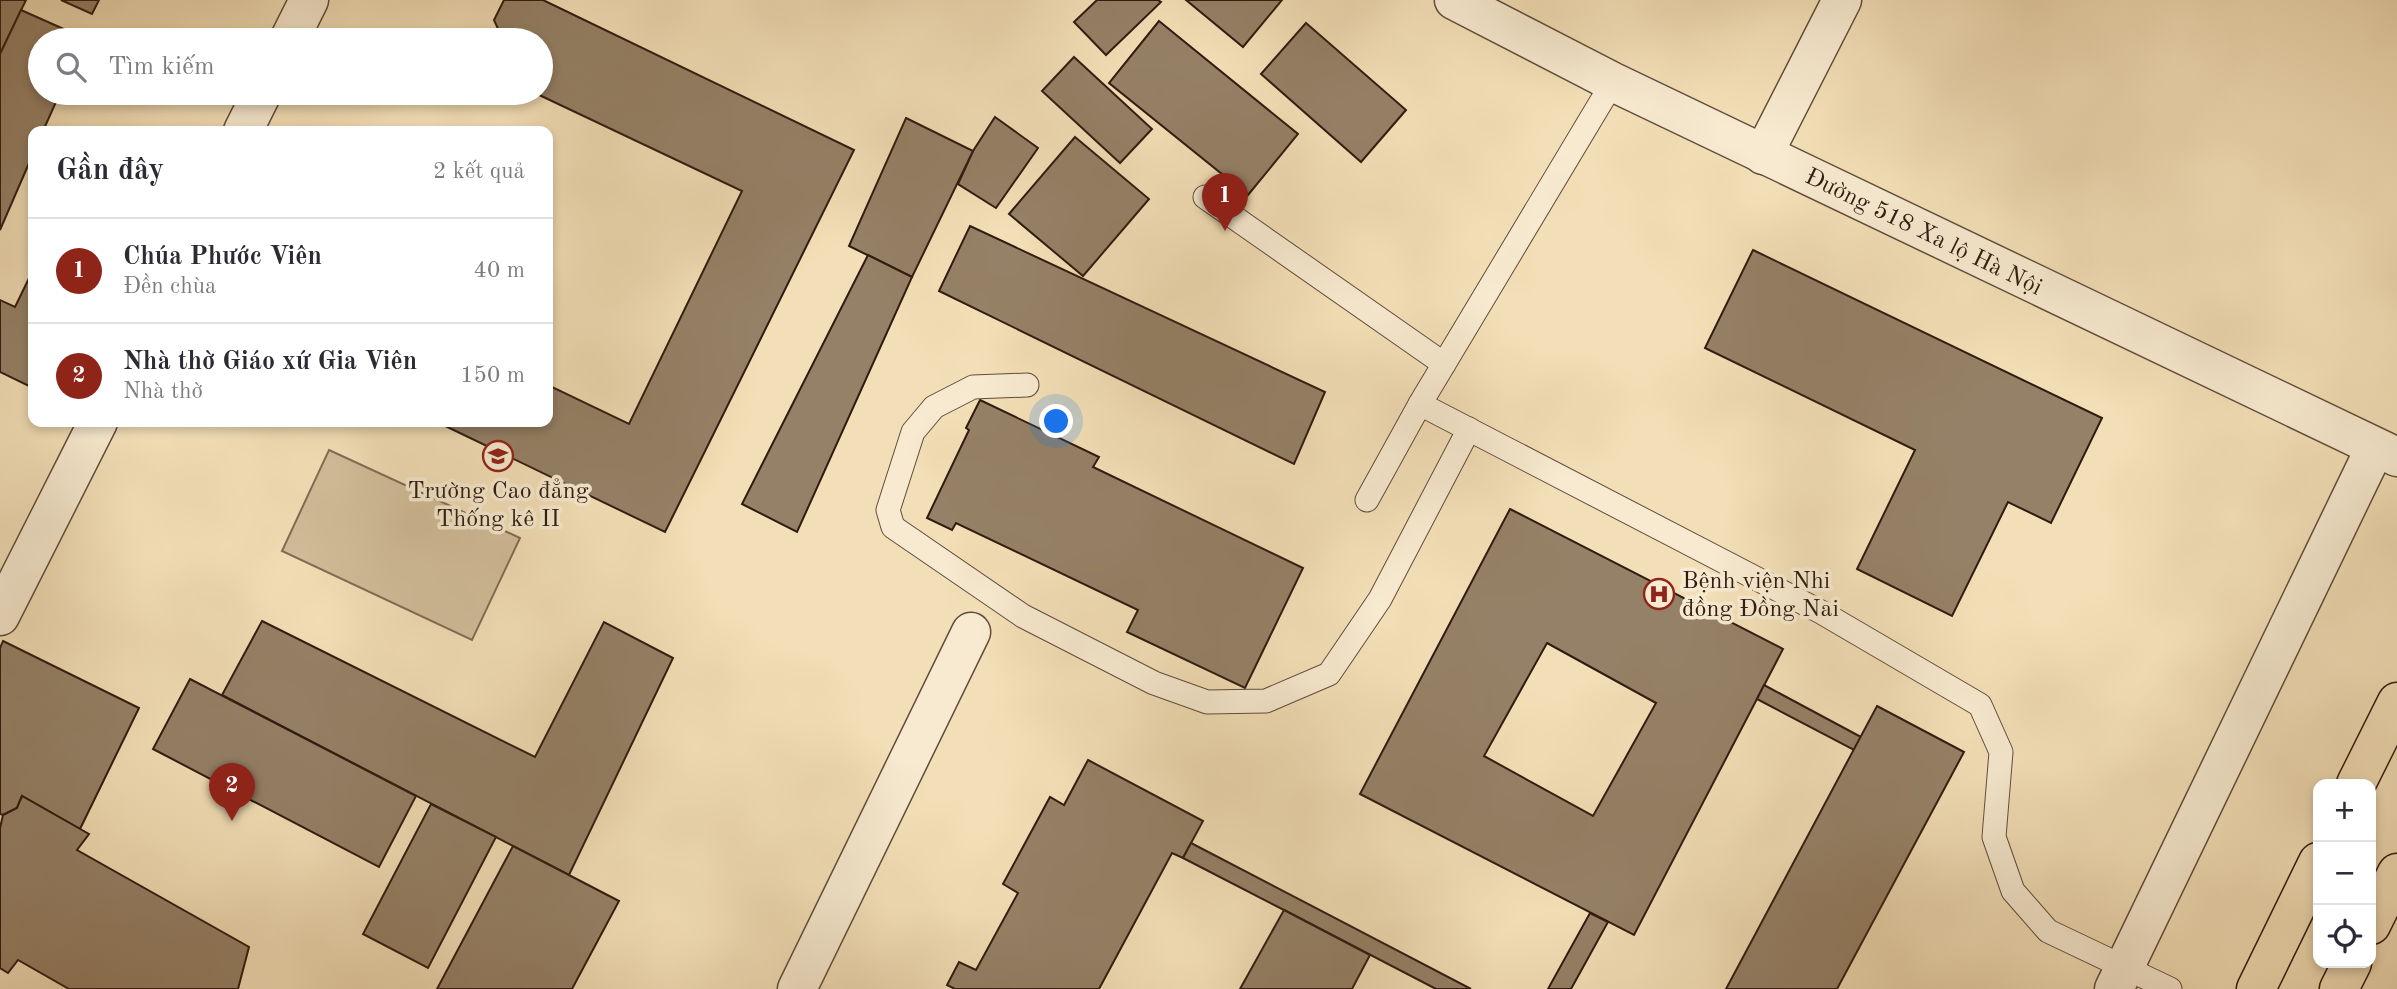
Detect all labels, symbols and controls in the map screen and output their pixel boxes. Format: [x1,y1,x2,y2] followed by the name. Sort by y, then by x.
[28,28,553,105] search box
[52,48,90,86] icon: search
[108,54,215,80] text: Tìm kiếm
[56,156,164,186] text: Gần đây
[433,160,525,183] text: 2 kết quả
[1801,165,2045,301] street label: Đường 518 Xa lộ Hà Nội
[1202,173,1248,231] pin: 1
[123,244,322,270] text: Chúa Phước Viên
[72,259,86,282] text: 1
[474,259,525,282] text: 40 m
[123,275,216,298] text: Đền chùa
[123,349,417,375] text: Nhà thờ Giáo xứ Gia Viên
[72,364,86,387] text: 2
[460,364,525,387] text: 150 m
[123,380,203,403] text: Nhà thờ
[1039,404,1073,438] your location
[481,439,515,473] school or university icon: Trường Cao đẳng Thống kê II
[407,478,589,532] place label: Trường Cao đẳng Thống kê II
[1682,570,1839,622] place label: Bệnh viện Nhi đồng Đồng Nai
[1642,577,1676,611] hospital icon: Bệnh viện Nhi đồng Đồng Nai
[209,763,255,821] pin: 2
[2313,779,2376,968] map controls
[2313,779,2376,842] button: +
[2313,842,2376,905] button: −
[2313,905,2376,968] button: locate

